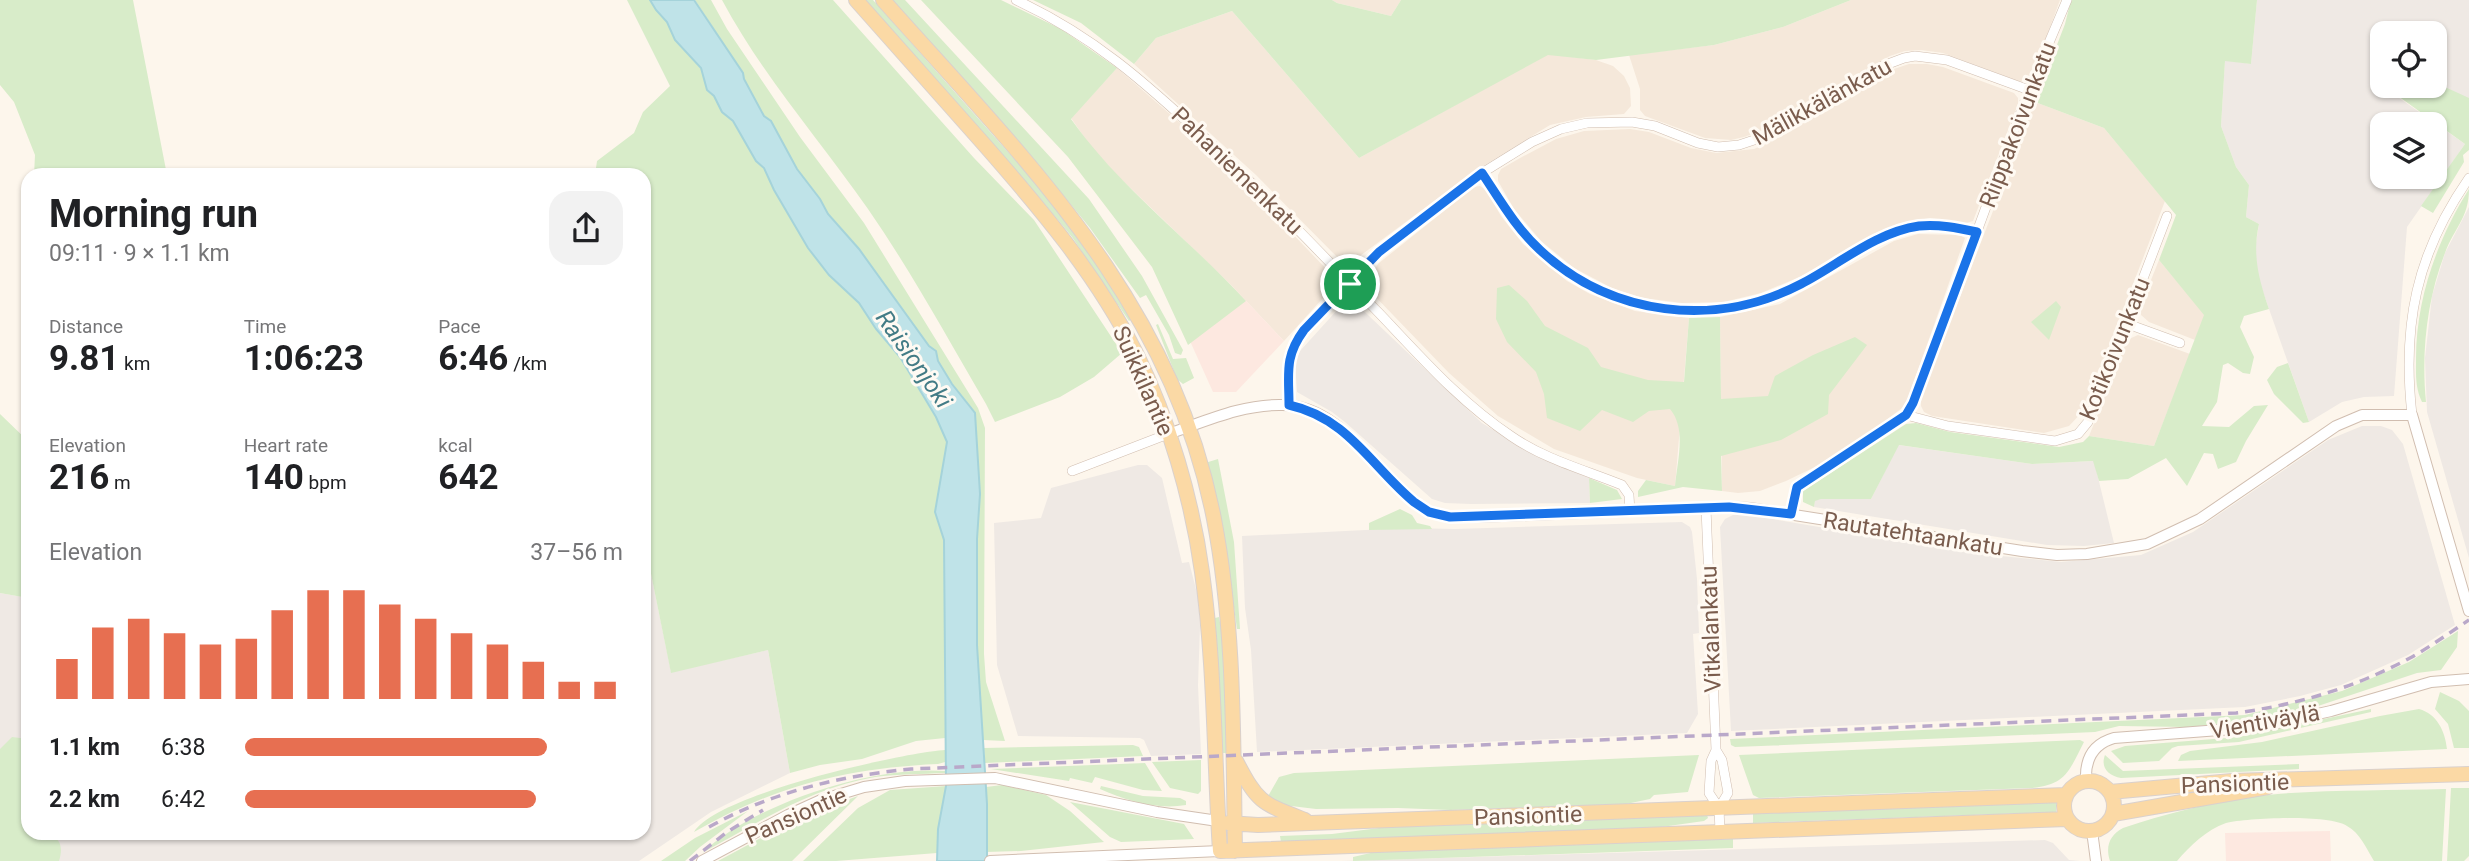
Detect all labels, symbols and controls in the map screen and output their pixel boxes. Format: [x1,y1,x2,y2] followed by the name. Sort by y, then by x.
[2370,21,2447,189] map controls
[2370,21,2447,98] button: locate
[1974,38,2062,212] street label: Riippakoivunkatu
[1748,53,1896,151] street label: Mälikkälänkatu
[1166,102,1308,240] street label: Pahaniemenkatu
[2370,112,2447,189] button: layers
[549,191,623,265] button: share
[49,192,258,236] text: Morning run
[49,240,230,267] text: 09:11 · 9 × 1.1 km
[1320,254,1380,314] pin
[1331,265,1369,303] icon: arrive
[2074,274,2156,424] street label: Kotikoivunkatu
[870,305,958,414] water label: Raisionjoki
[49,315,123,338] text: Distance
[244,315,286,338] text: Time
[438,315,481,338] text: Pace
[1107,322,1179,440] street label: Suikkilantie
[49,338,119,379] text: 9.81
[244,338,364,379] text: 1:06:23
[438,338,508,379] text: 6:46
[119,352,150,375] text: km
[508,352,547,375] text: /km
[49,434,126,457] text: Elevation
[244,434,328,457] text: Heart rate
[438,434,473,457] text: kcal
[49,457,109,498] text: 216
[244,457,304,498] text: 140
[438,457,499,498] text: 642
[109,471,131,494] text: m
[304,471,347,494] text: bpm
[1821,506,2005,562] street label: Rautatehtaankatu
[49,539,142,566] text: Elevation
[530,539,623,566] text: 37–56 m
[1695,565,1727,693] street label: Vitkalankatu
[2208,699,2322,745] street label: Vientiväylä
[49,734,120,761] text: 1.1 km
[161,734,205,761] text: 6:38
[2180,769,2290,799] street label: Pansiontie
[741,782,851,850] street label: Pansiontie
[49,786,120,813] text: 2.2 km
[161,786,205,813] text: 6:42
[1473,801,1583,831] street label: Pansiontie

